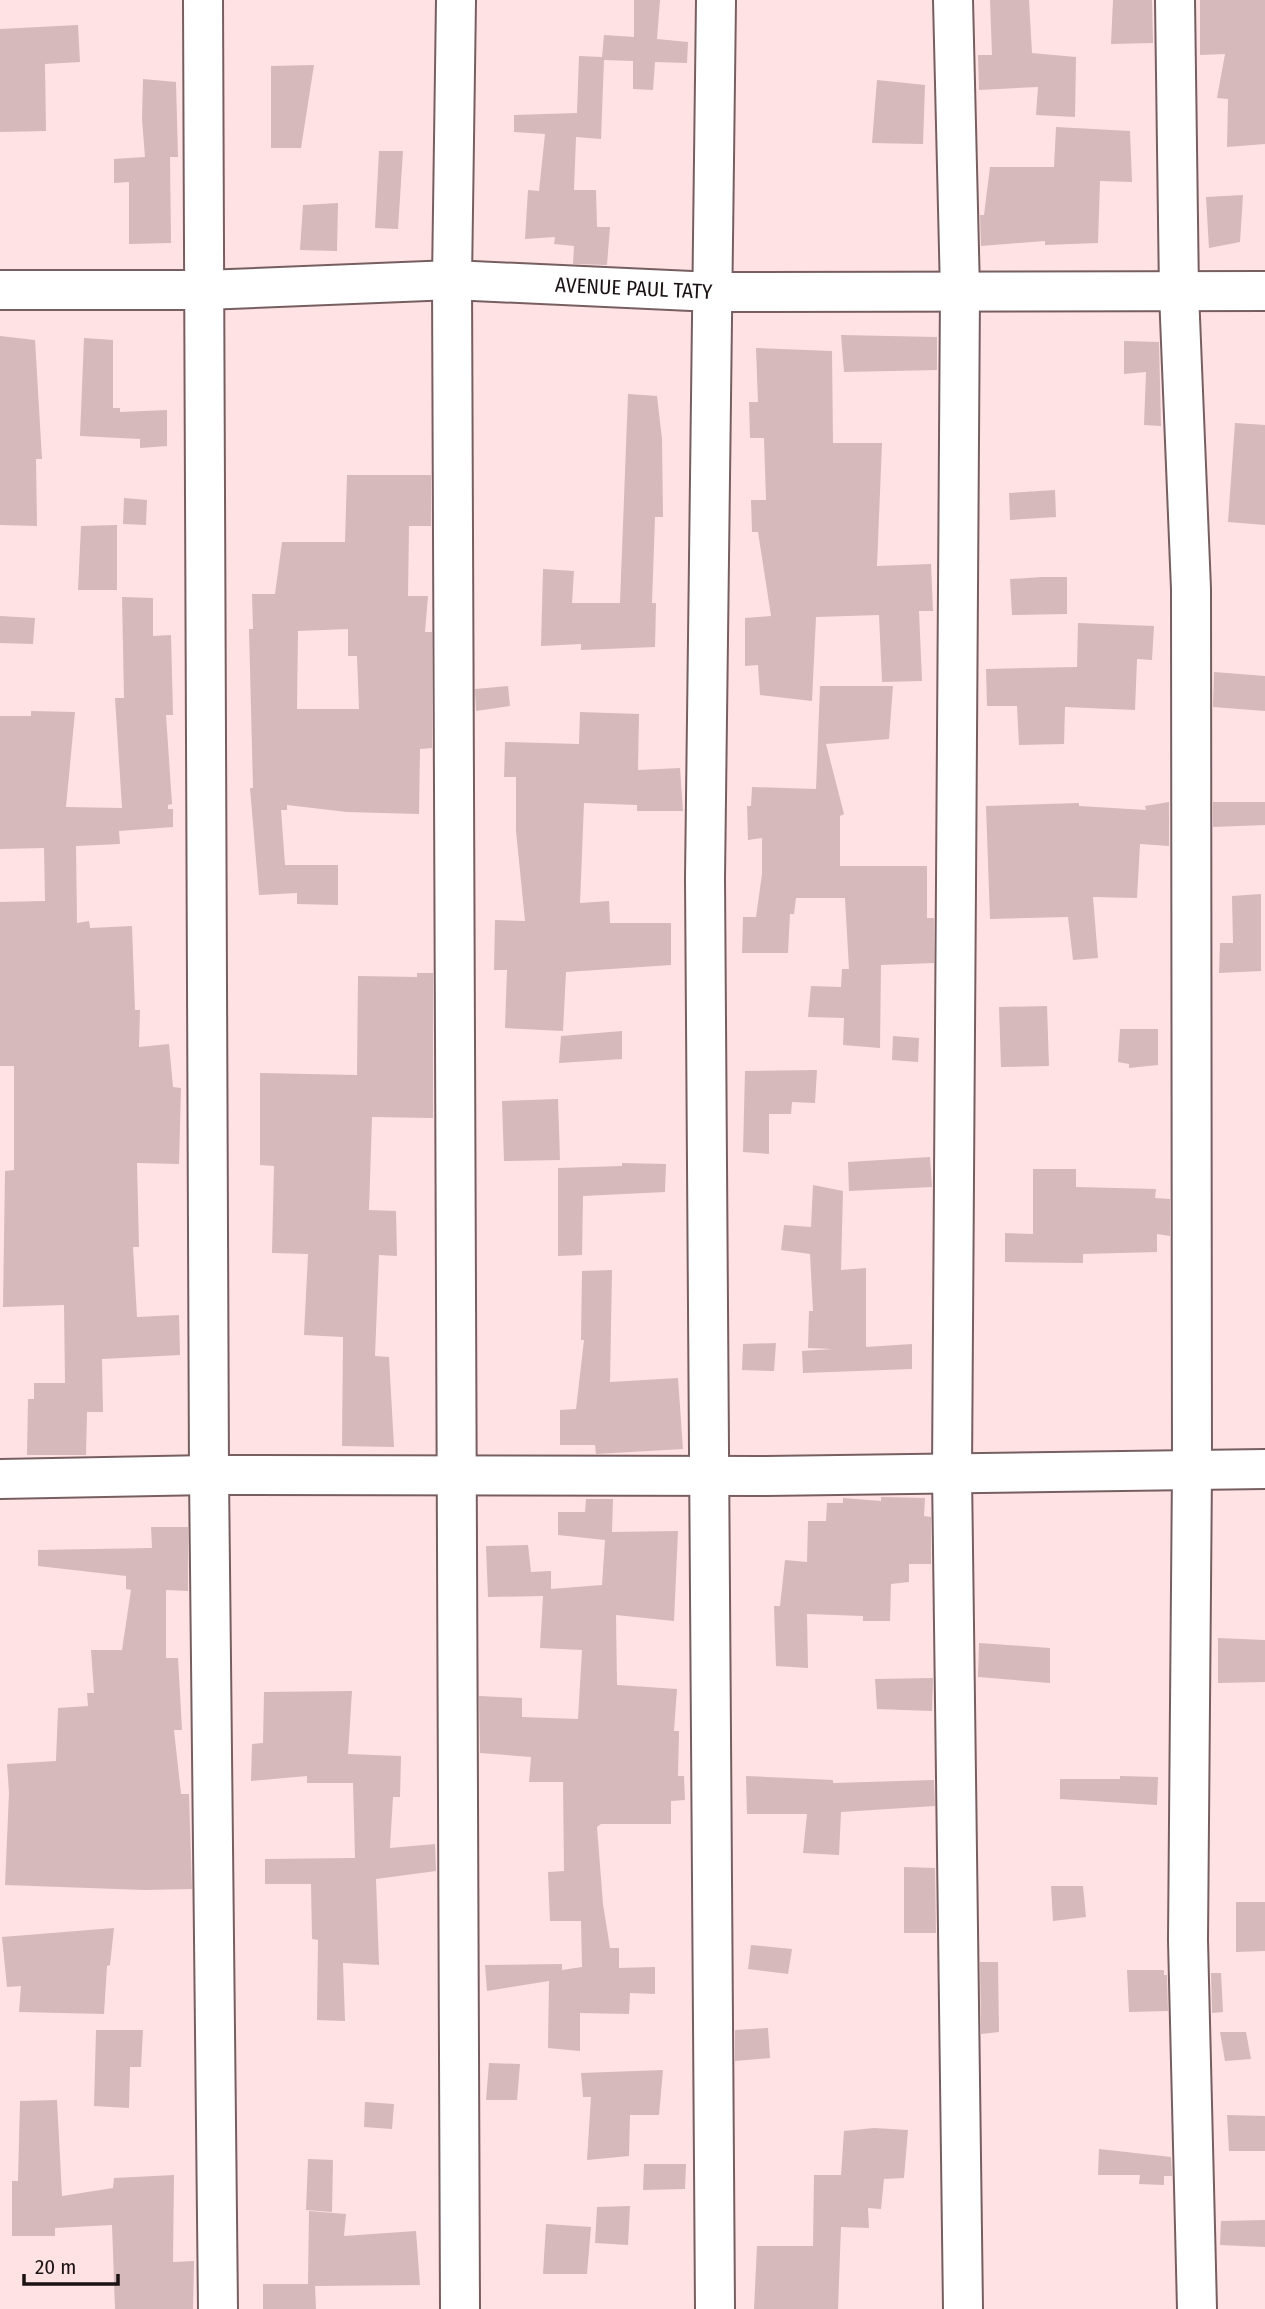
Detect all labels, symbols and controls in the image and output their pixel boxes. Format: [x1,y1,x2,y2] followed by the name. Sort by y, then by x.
[554,272,713,305] street label: AVENUE PAUL TATY
[24,2242,119,2286] scale bar
[35,2254,76,2280] text: 20 m

